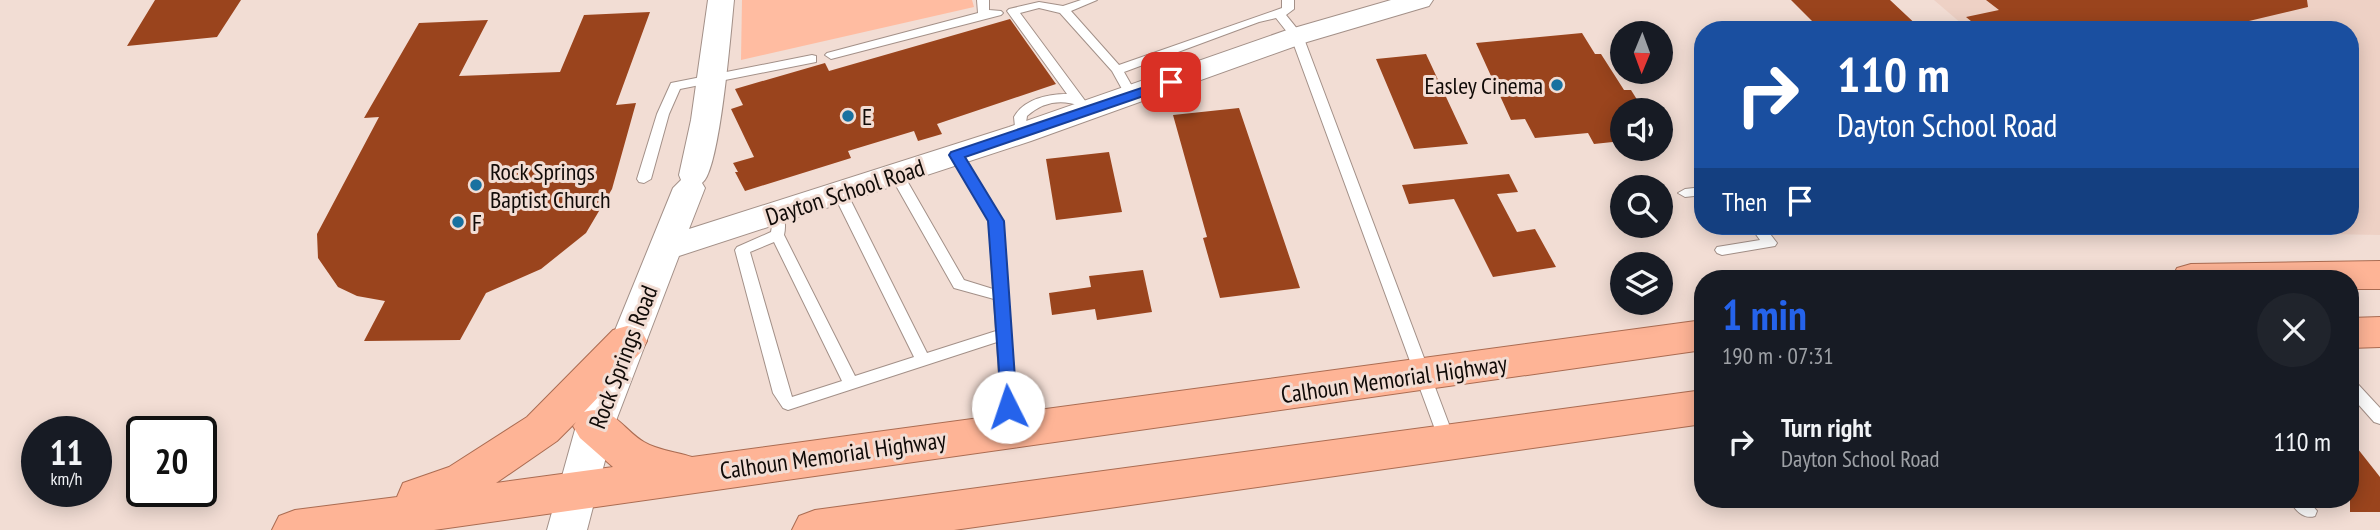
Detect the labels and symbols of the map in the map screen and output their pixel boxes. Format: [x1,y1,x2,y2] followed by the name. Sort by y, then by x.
[1610,21,1673,84] north arrow
[1141,52,1201,112] pin
[1425,70,1543,101] place label: Easley Cinema
[1549,77,1565,93] marker: Easley Cinema
[862,101,872,132] place label: E
[840,108,856,124] marker: E
[762,152,928,232] street label: Dayton School Road
[490,156,611,215] place label: Rock Springs Baptist Church
[468,177,484,193] marker: Rock Springs Baptist Church
[472,207,482,238] place label: F
[450,214,466,230] marker: F
[581,281,665,433] street label: Rock Springs Road
[1279,348,1509,410] street label: Calhoun Memorial Highway
[971,370,1045,444] position arrow
[126,416,217,507] speed limit sign: 20
[718,424,948,486] street label: Calhoun Memorial Highway

